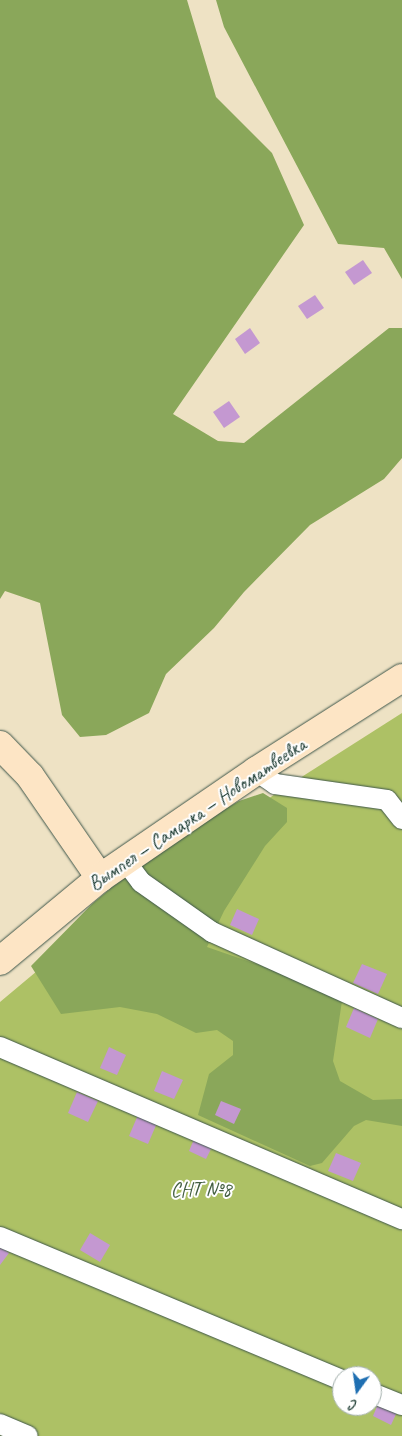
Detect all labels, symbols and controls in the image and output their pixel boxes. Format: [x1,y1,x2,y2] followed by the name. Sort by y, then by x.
[84,732,310,896] street label: Вымпел — Самарка — Новоматвеевка
[171,1177,231,1201] park label: СНТ №8
[332,1366,382,1416] north arrow
[348,1396,359,1414] text: С

